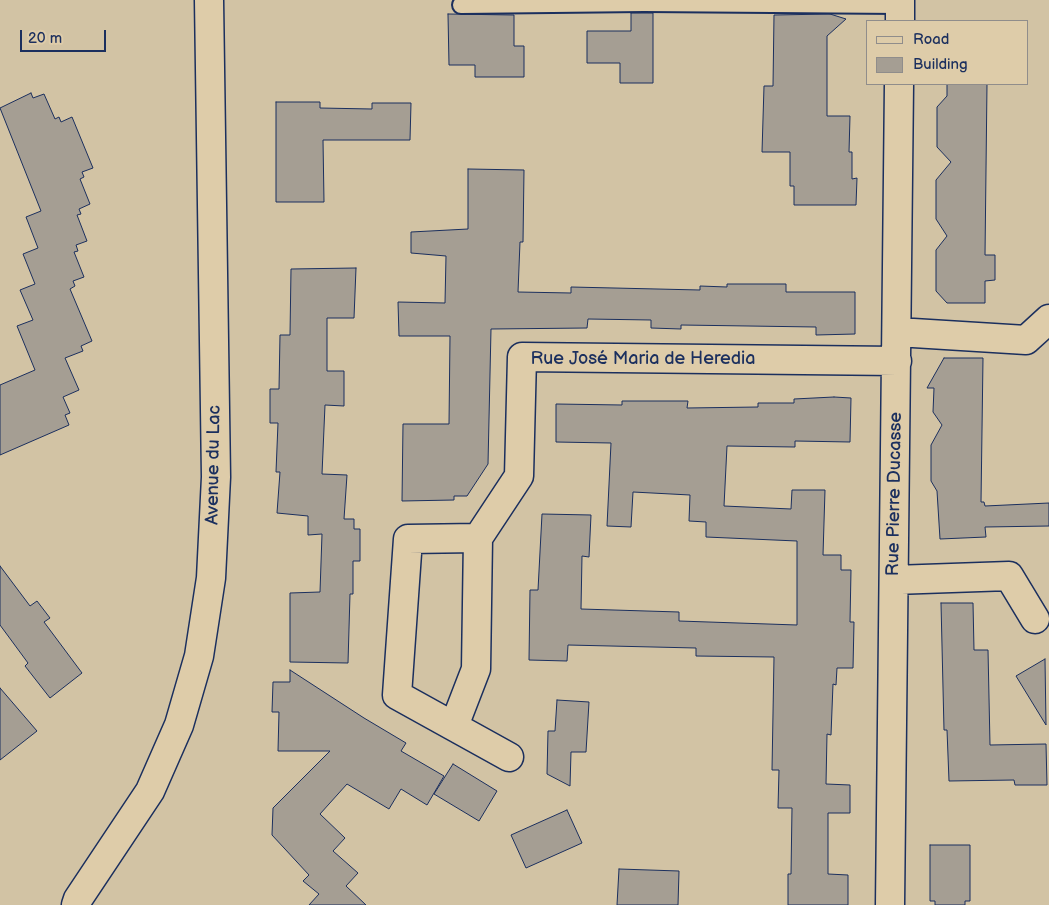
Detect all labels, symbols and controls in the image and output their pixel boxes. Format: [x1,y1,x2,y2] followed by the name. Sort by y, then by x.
[22,20,109,52] scale bar
[866,20,1029,85] legend
[28,29,62,48] text: 20 m
[913,30,949,49] text: Road
[913,55,968,74] text: Building
[531,348,755,370] street label: Rue José Maria de Heredia
[202,405,226,525] street label: Avenue du Lac
[883,412,907,576] street label: Rue Pierre Ducasse

